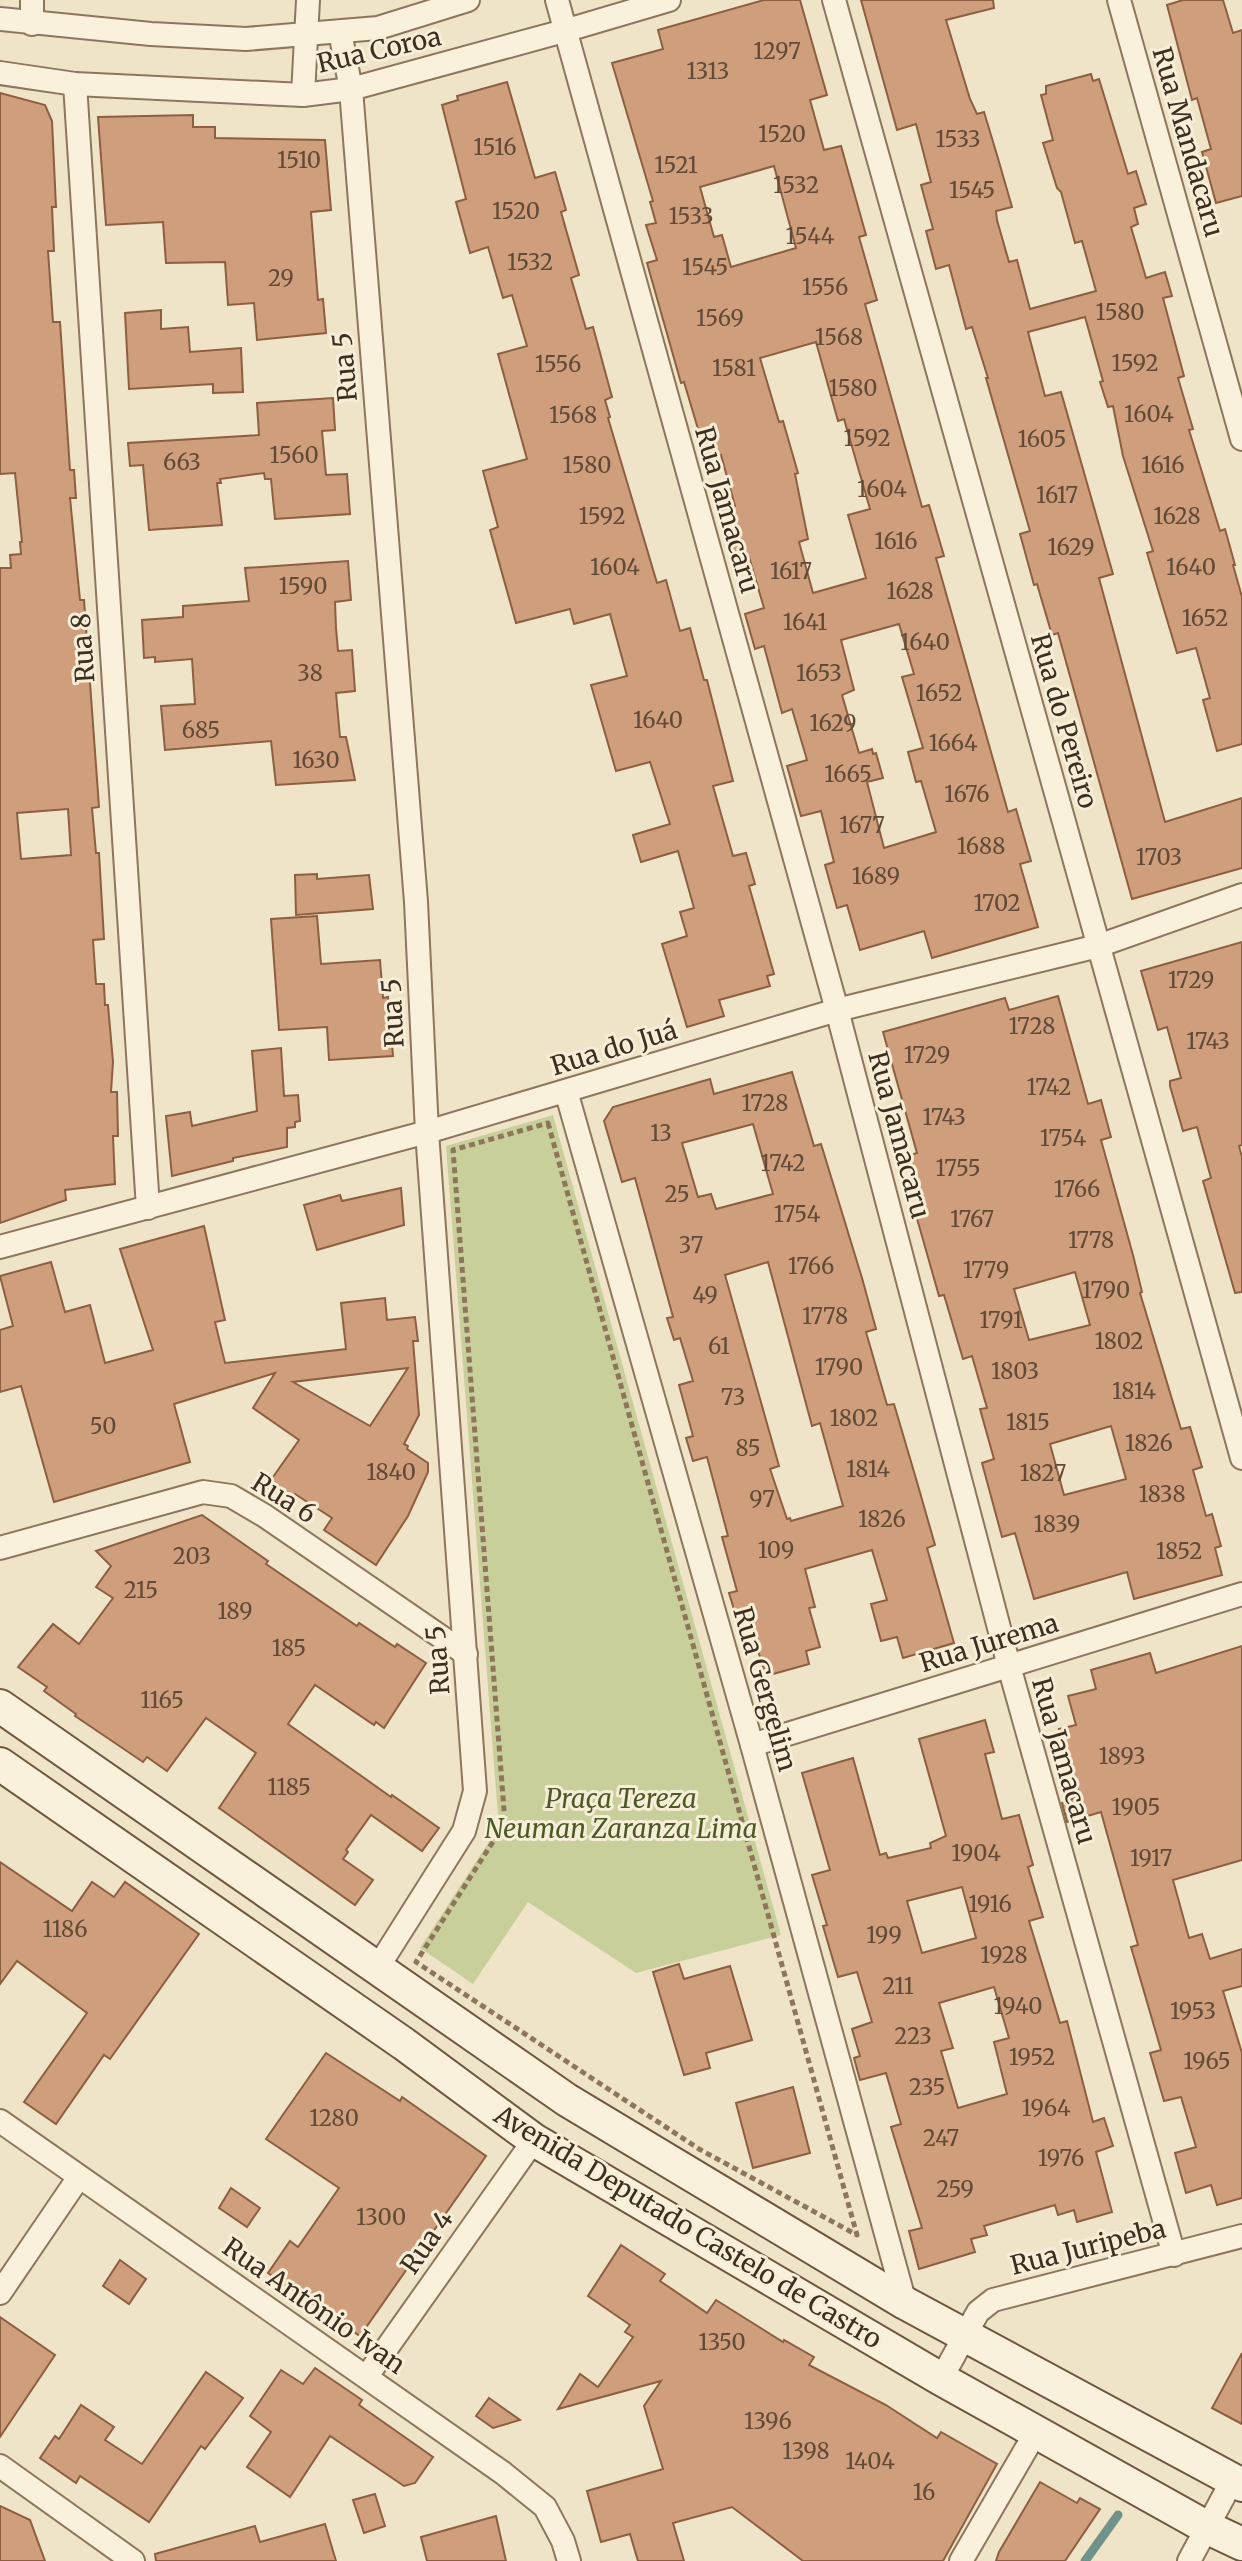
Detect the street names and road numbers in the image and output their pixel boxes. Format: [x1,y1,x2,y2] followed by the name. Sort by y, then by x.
[314,19,444,80] street label: Rua Coroa
[1146,43,1231,241] street label: Rua Mandacaru
[325,331,364,403] street label: Rua 5
[688,423,767,597] street label: Rua Jamacaru
[64,612,101,684] street label: Rua 8
[1024,630,1105,812] street label: Rua do Pereiro
[374,978,411,1049] street label: Rua 5
[547,1013,681,1082] street label: Rua do Juá
[861,1048,938,1222] street label: Rua Jamacaru
[246,1465,323,1530] street label: Rua 6
[726,1603,805,1775] street label: Rua Gergelim
[915,1606,1062,1679] street label: Rua Jurema
[419,1624,456,1696] street label: Rua 5
[1025,1674,1104,1848] street label: Rua Jamacaru
[488,2097,888,2356] street label: Avenida Deputado Castelo de Castro
[393,2204,460,2280] street label: Rua 4
[1007,2211,1169,2282] street label: Rua Juripeba
[217,2230,412,2381] street label: Rua Antônio Ivan

